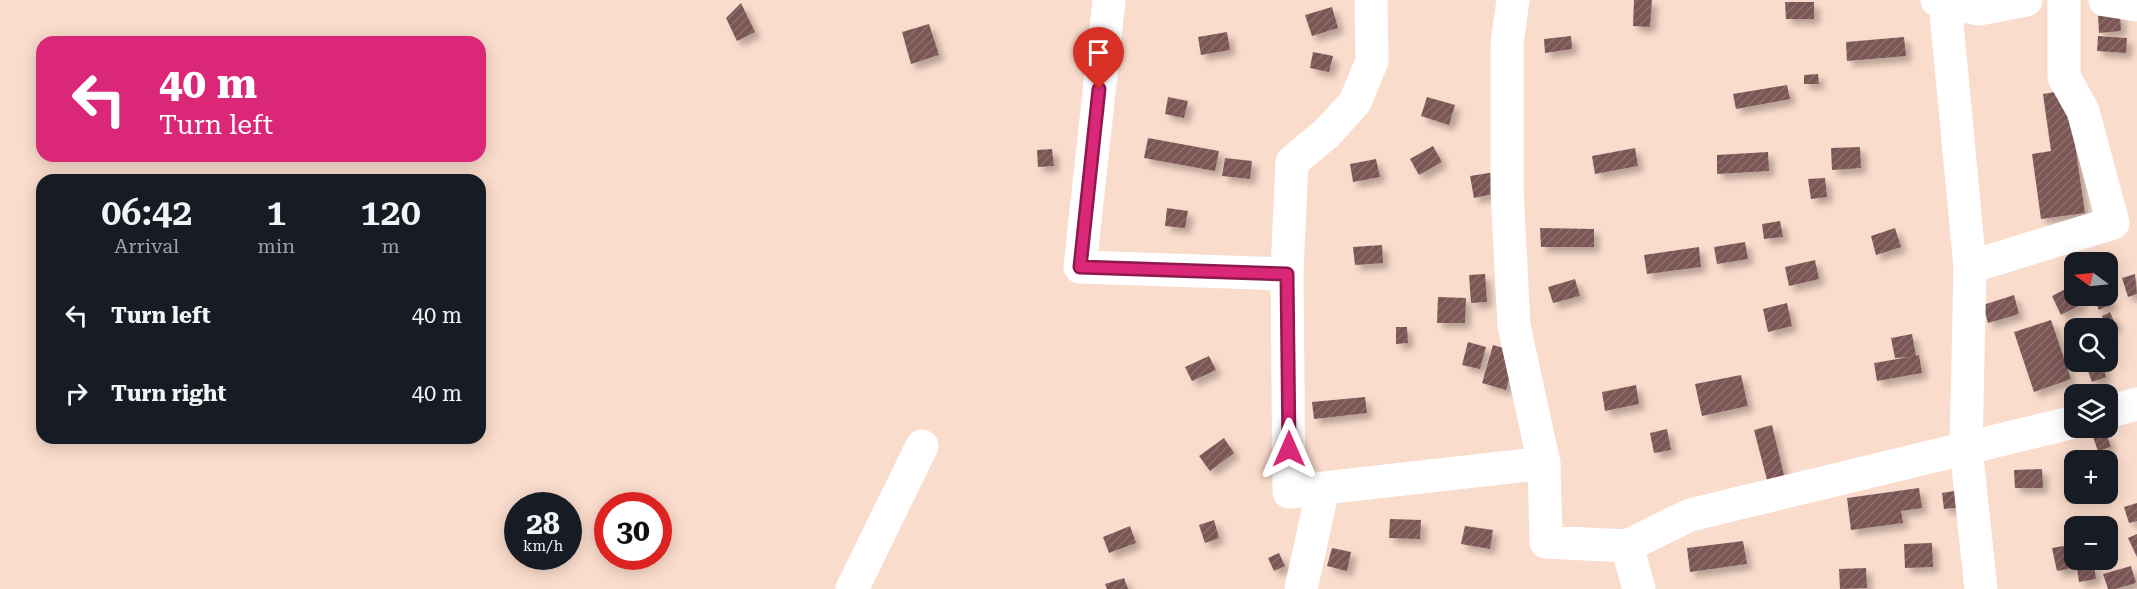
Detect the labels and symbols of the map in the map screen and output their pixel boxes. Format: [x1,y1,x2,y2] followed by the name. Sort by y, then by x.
[1073,27,1124,89] pin
[2064,252,2118,306] north arrow
[1257,417,1321,481] position arrow
[594,492,672,570] speed limit sign: 30

